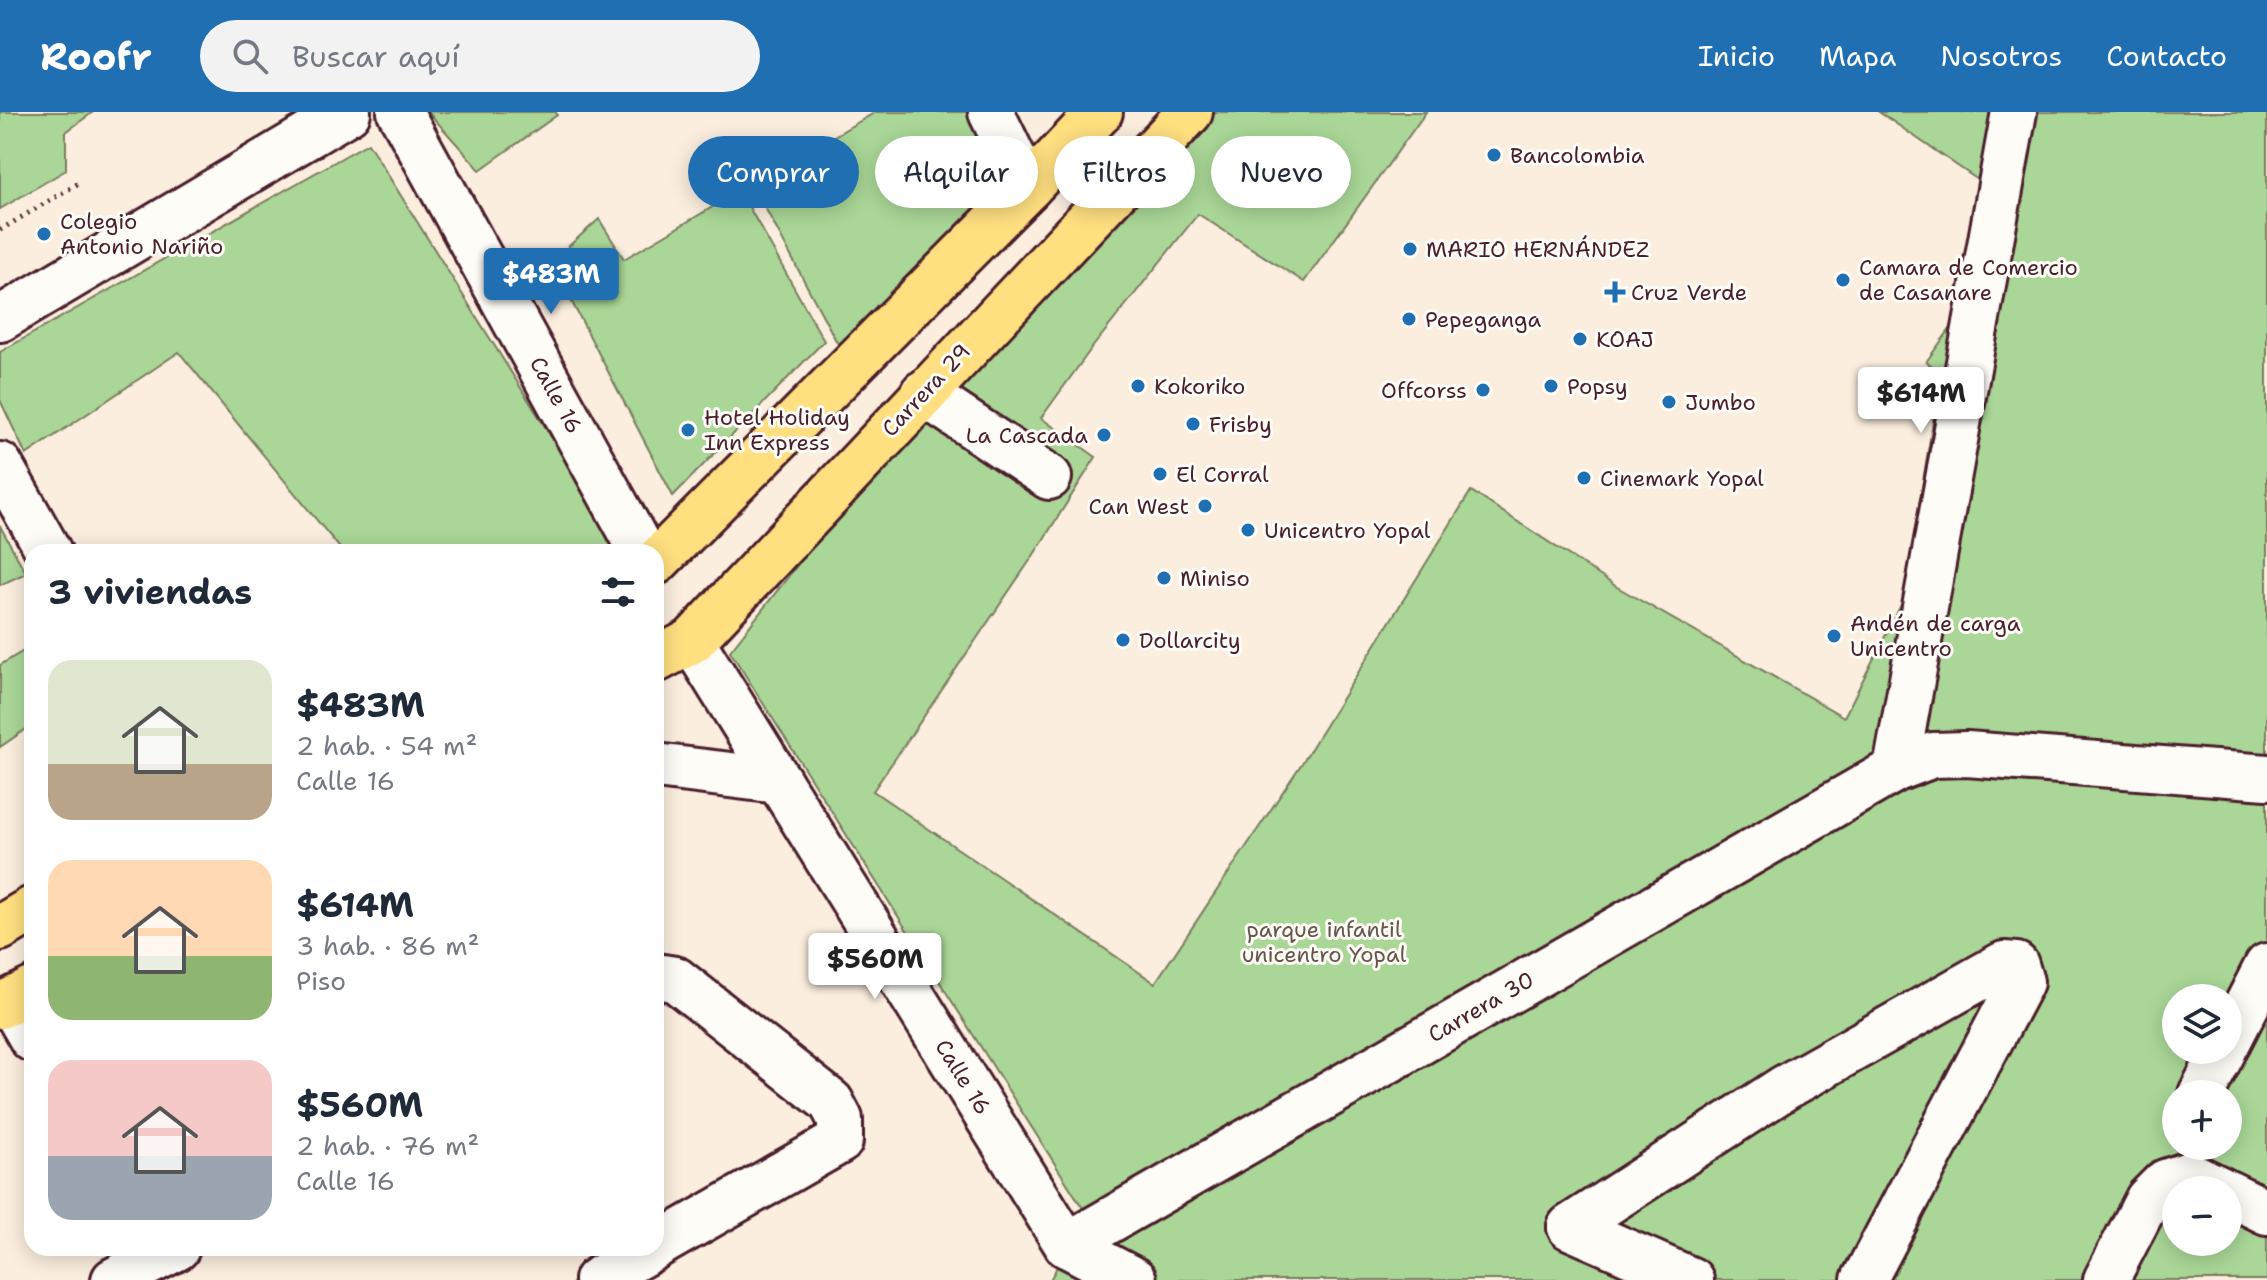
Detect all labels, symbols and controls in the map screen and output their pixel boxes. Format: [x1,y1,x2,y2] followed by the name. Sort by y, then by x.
[200,20,760,92] search box
[40,31,152,82] text: Roofr
[228,34,272,78] icon: search
[292,36,460,77] text: Buscar aquí
[1698,37,1775,75] text: Inicio
[1819,37,1896,75] text: Mapa
[1940,37,2062,75] text: Nosotros
[2106,37,2227,75] text: Contacto
[688,136,859,208] chip: Comprar
[875,136,1038,208] chip: Alquilar
[1054,136,1195,208] chip: Filtros
[1211,136,1351,208] chip: Nuevo
[1510,141,1645,170] place label: Bancolombia
[1485,146,1503,164] marker: Bancolombia
[60,207,223,261] place label: Colegio Antonio Nariño
[35,225,53,243] marker: Colegio Antonio Nariño
[1426,235,1649,264] place label: MARIO HERNÁNDEZ
[1401,240,1419,258] marker: MARIO HERNÁNDEZ
[495,248,607,316] pin: $483M
[1859,253,2078,307] place label: Camara de Comercio de Casanare
[502,256,600,291] text: $483M
[1834,271,1852,289] marker: Camara de Comercio de Casanare
[1631,278,1747,307] place label: Cruz Verde
[1606,283,1624,301] marker: Cruz Verde
[1425,305,1542,334] place label: Pepeganga
[1400,310,1418,328] marker: Pepeganga
[1596,325,1654,354] place label: KOAJ
[1571,330,1589,348] marker: KOAJ
[875,337,977,443] street label: Carrera 29
[523,351,589,439] street label: Calle 16
[1865,367,1977,435] pin: $614M
[1154,372,1245,401] place label: Kokoriko
[1567,372,1628,401] place label: Popsy
[1876,375,1966,410] text: $614M
[1381,376,1467,405] place label: Offcorss
[1129,377,1147,395] marker: Kokoriko
[1542,377,1560,395] marker: Popsy
[1474,381,1492,399] marker: Offcorss
[1685,388,1756,417] place label: Jumbo
[1660,393,1678,411] marker: Jumbo
[704,403,850,457] place label: Hotel Holiday Inn Express
[1209,410,1272,439] place label: Frisby
[1184,415,1202,433] marker: Frisby
[679,421,697,439] marker: Hotel Holiday Inn Express
[966,421,1088,450] place label: La Cascada
[1095,426,1113,444] marker: La Cascada
[1176,460,1269,489] place label: El Corral
[1600,464,1764,493] place label: Cinemark Yopal
[1151,465,1169,483] marker: El Corral
[1575,469,1593,487] marker: Cinemark Yopal
[1089,492,1189,521] place label: Can West
[1196,497,1214,515] marker: Can West
[1264,516,1431,545] place label: Unicentro Yopal
[1239,521,1257,539] marker: Unicentro Yopal
[1180,564,1250,593] place label: Miniso
[48,569,252,615] text: 3 viviendas
[1155,569,1173,587] marker: Miniso
[596,570,640,614] icon: filters
[1850,609,2021,663] place label: Andén de carga Unicentro
[1139,626,1241,655] place label: Dollarcity
[1825,627,1843,645] marker: Andén de carga Unicentro
[1114,631,1132,649] marker: Dollarcity
[296,682,425,728] text: $483M
[112,692,208,788] icon: home
[296,728,477,763] text: 2 hab. · 54 m²
[296,763,395,798] text: Calle 16
[296,882,414,928] text: $614M
[112,892,208,988] icon: home
[1242,915,1407,969] park label: parque infantil unicentro Yopal
[296,928,480,963] text: 3 hab. · 86 m²
[819,933,931,1001] pin: $560M
[826,941,924,976] text: $560M
[296,963,346,998] text: Piso
[1423,965,1539,1049] street label: Carrera 30
[2162,984,2242,1256] map controls
[2162,984,2242,1064] button: layers
[929,1034,997,1120] street label: Calle 16
[2162,1080,2242,1160] button: +
[296,1082,423,1128] text: $560M
[112,1092,208,1188] icon: home
[296,1128,479,1163] text: 2 hab. · 76 m²
[296,1163,395,1198] text: Calle 16
[2162,1176,2242,1256] button: −

